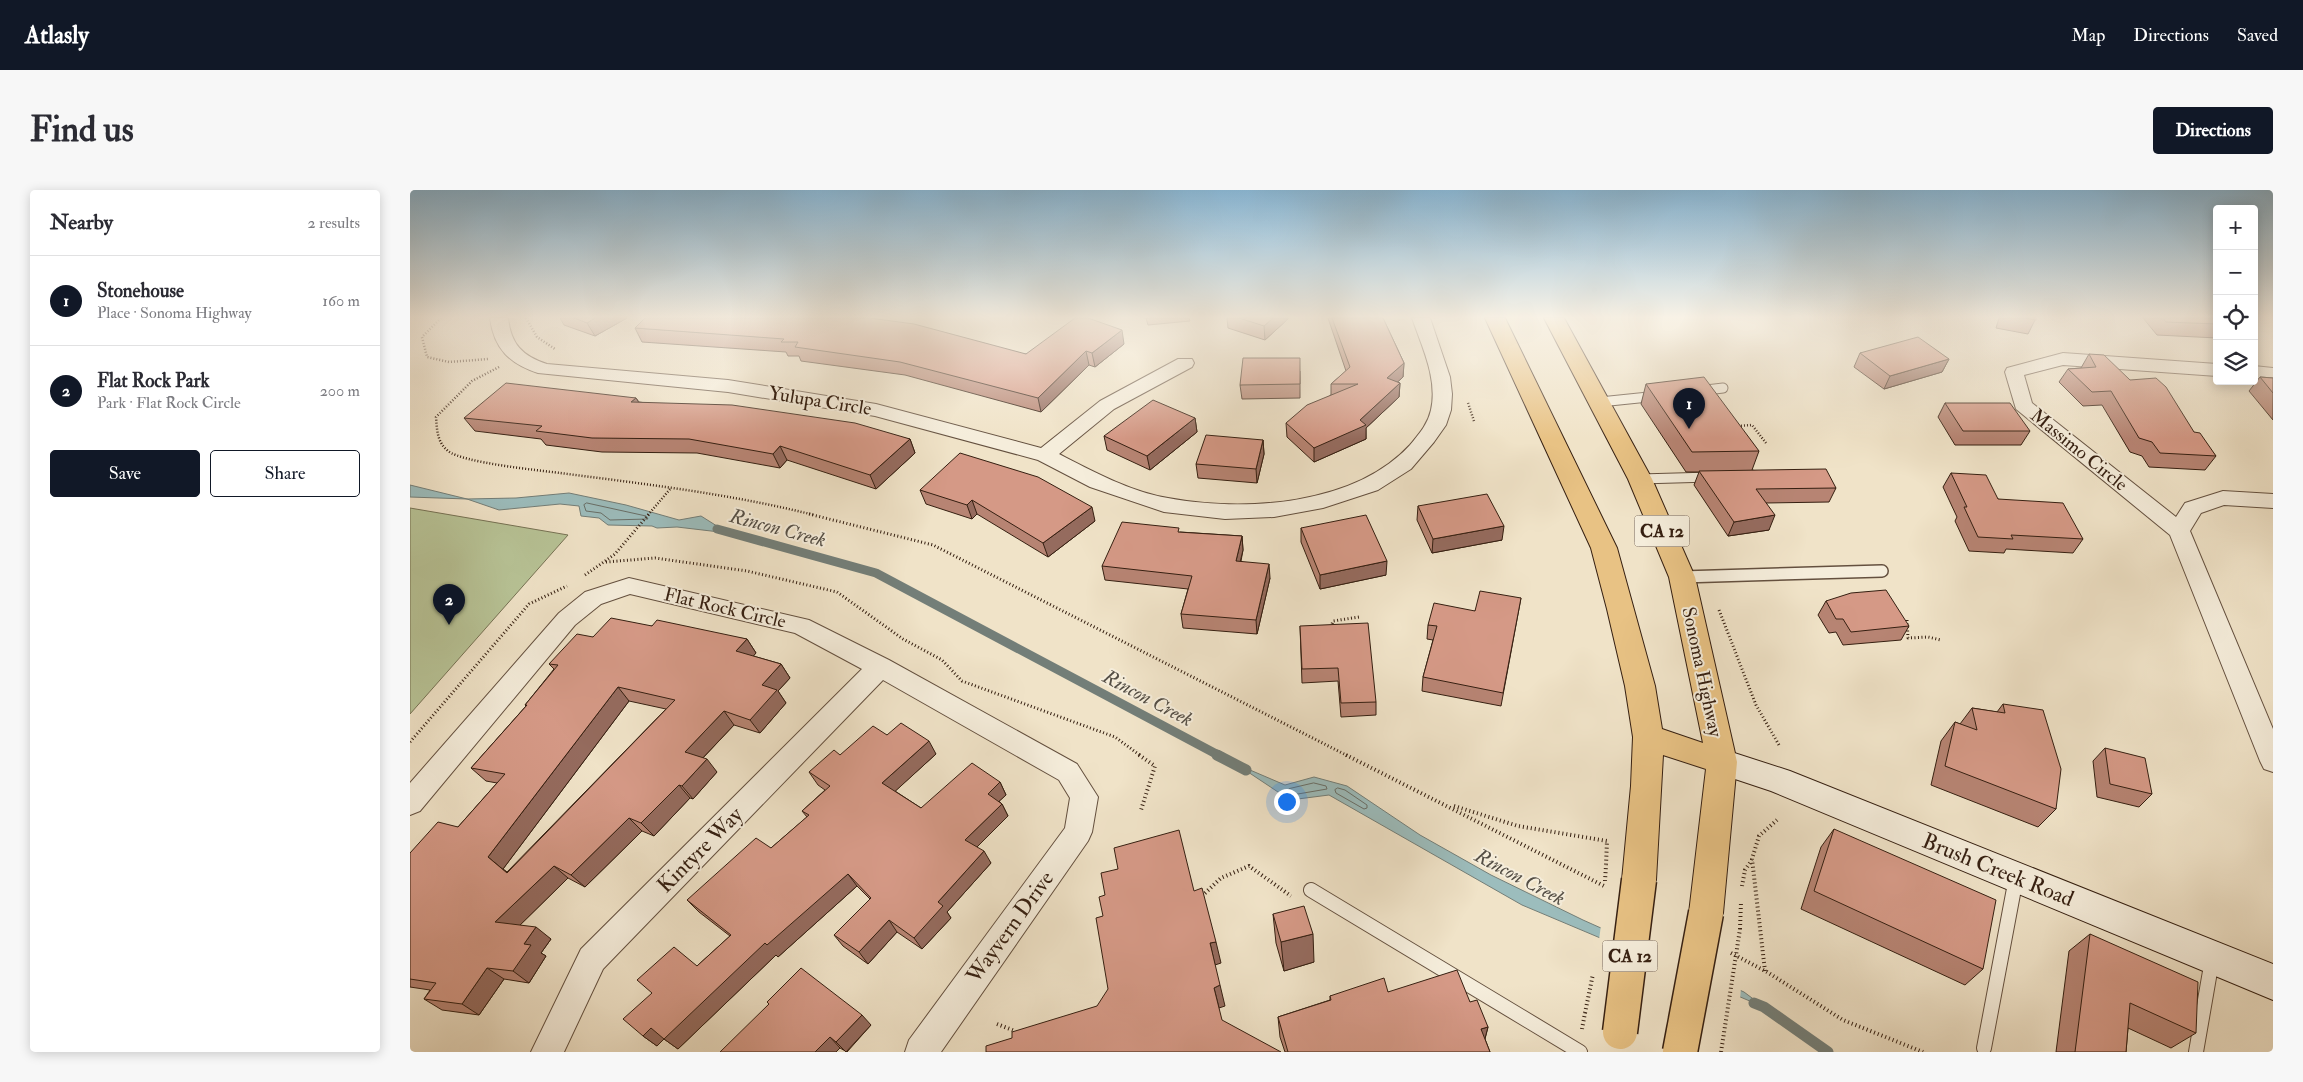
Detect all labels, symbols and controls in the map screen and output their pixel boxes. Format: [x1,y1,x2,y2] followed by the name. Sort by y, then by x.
[25,20,89,51] text: Atlasly
[2072,24,2105,47] text: Map
[2133,24,2209,47] text: Directions
[2237,24,2278,47] text: Saved
[2153,107,2273,154] button: Directions
[30,108,134,152] text: Find us
[2213,205,2258,385] map controls
[2213,205,2258,250] button: +
[50,209,113,236] text: Nearby
[307,213,360,233] text: 2 results
[2213,250,2258,295] button: −
[97,279,184,303] text: Stonehouse
[63,291,69,311] text: 1
[322,291,360,311] text: 160 m
[2213,295,2258,340] button: locate
[97,303,252,323] text: Place · Sonoma Highway
[2213,340,2258,385] button: layers
[97,369,210,393] text: Flat Rock Park
[62,381,70,401] text: 2
[320,381,360,401] text: 200 m
[767,381,873,422] street label: Yulupa Circle
[1673,388,1705,429] pin: 1
[97,393,241,413] text: Park · Flat Rock Circle
[2026,403,2133,497] street label: Massimo Circle
[50,450,200,497] button: Save
[210,450,360,497] button: Share
[726,503,829,553] water label: Rincon Creek
[1634,516,1690,546] road number: CA 12
[662,582,788,634] street label: Flat Rock Circle
[433,584,465,625] pin: 2
[1676,605,1728,740] street label: Sonoma Highway
[1098,663,1197,732] water label: Rincon Creek
[1274,789,1300,815] your location
[651,801,749,899] street label: Kintyre Way
[1918,827,2078,913] street label: Brush Creek Road
[1470,842,1569,911] water label: Rincon Creek
[959,865,1060,989] street label: Wayvern Drive
[1602,940,1658,971] road number: CA 12

